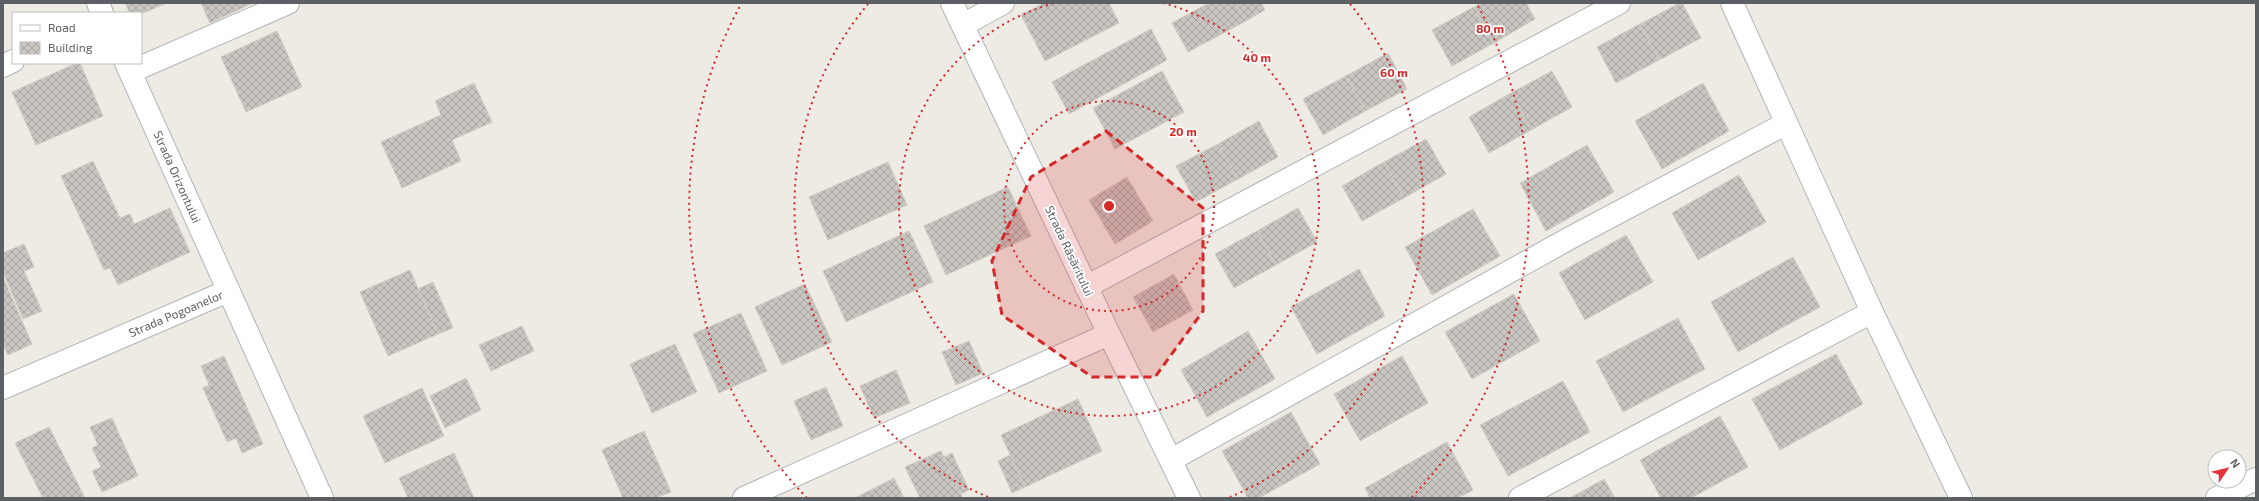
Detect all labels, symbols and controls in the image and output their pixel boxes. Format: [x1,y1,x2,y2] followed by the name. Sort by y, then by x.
[12,12,142,64] legend
[48,20,76,34] text: Road
[1476,21,1504,35] text: 80 m
[48,40,93,54] text: Building
[1243,50,1271,64] text: 40 m
[1380,65,1408,79] text: 60 m
[1169,124,1197,138] text: 20 m
[151,128,205,225] street label: Strada Orizontului
[1102,199,1116,213] centre of rings
[1043,203,1097,298] street label: Strada Răsăritului
[126,287,225,339] street label: Strada Pogoanelor
[2207,449,2247,489] north arrow
[2228,456,2243,470] text: N

